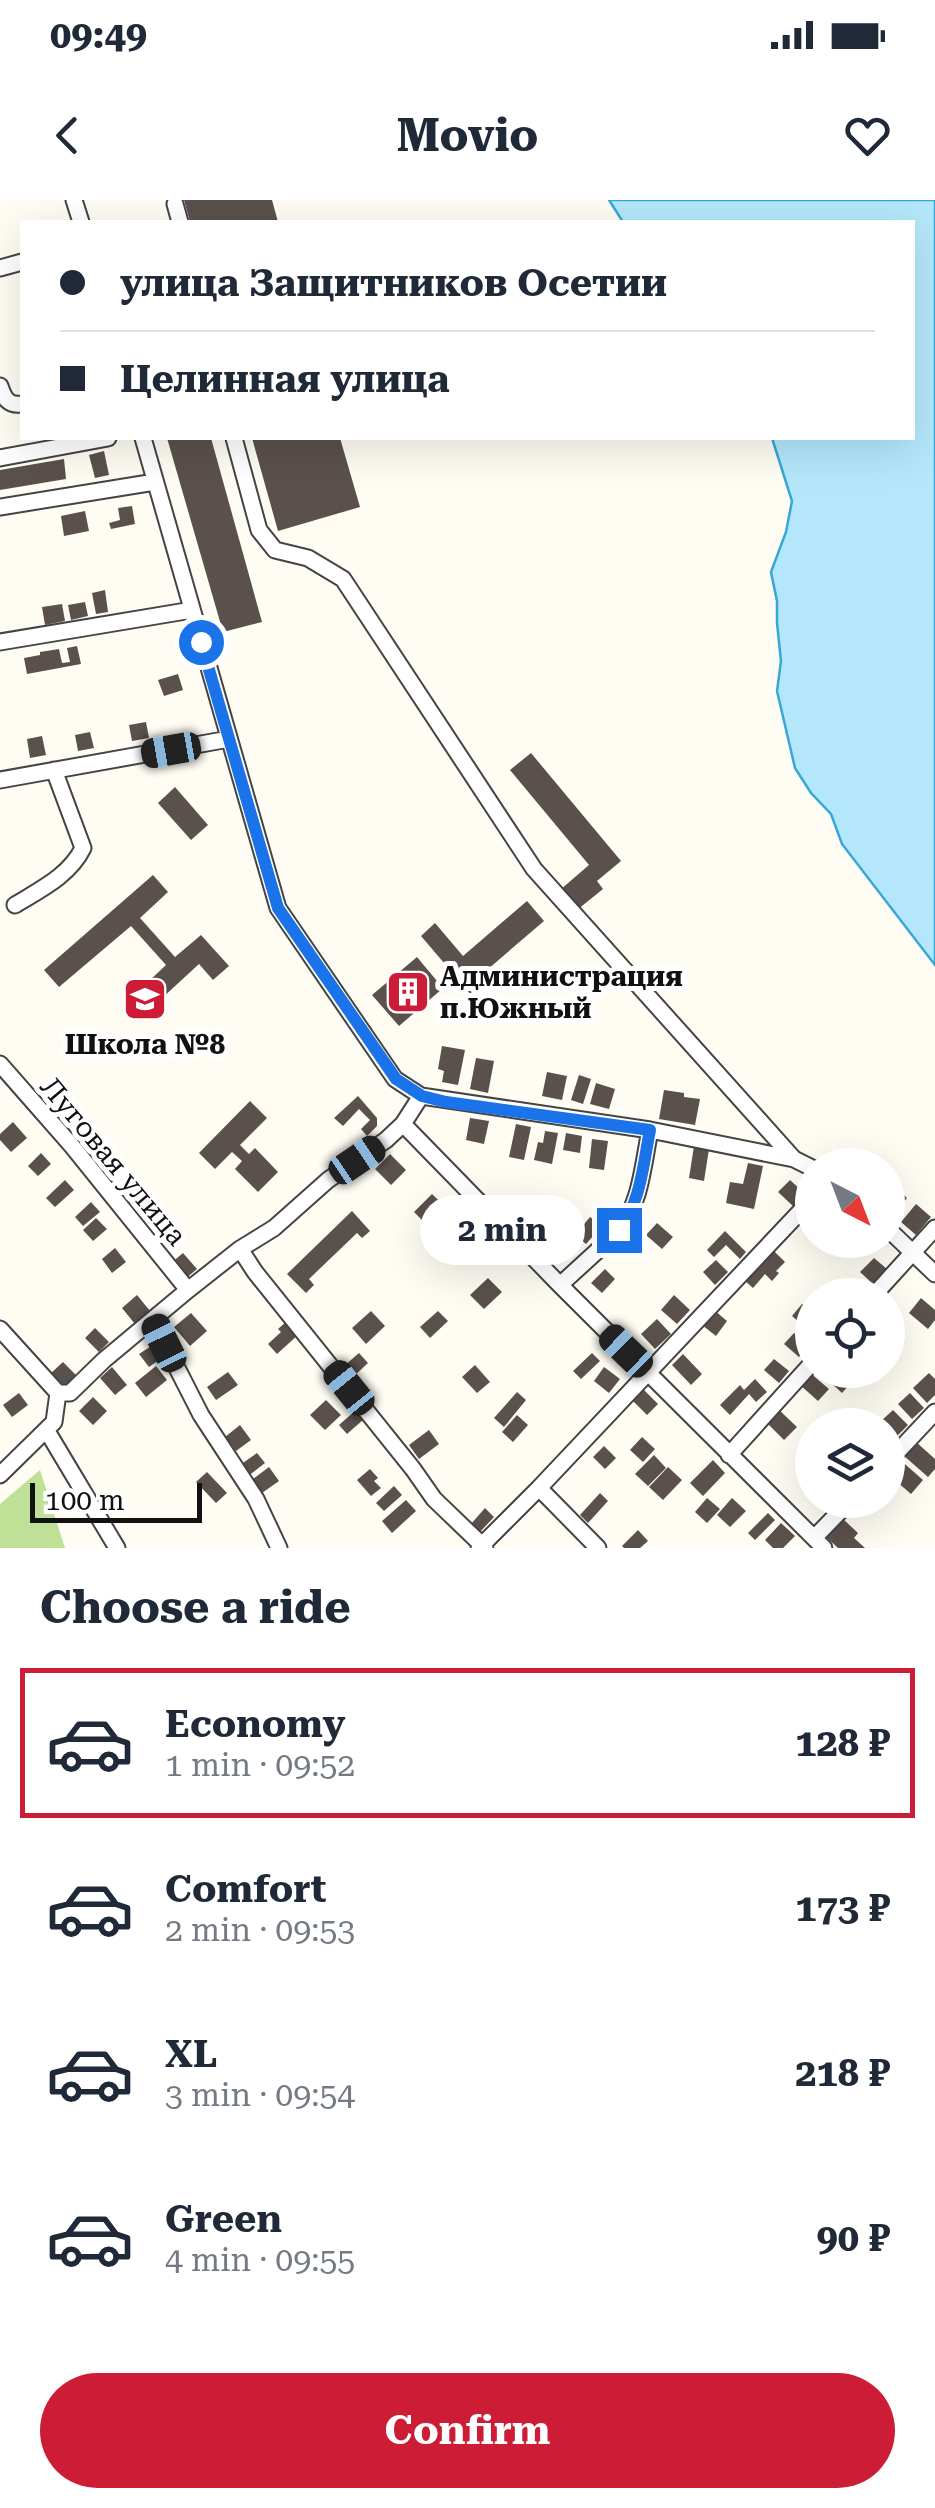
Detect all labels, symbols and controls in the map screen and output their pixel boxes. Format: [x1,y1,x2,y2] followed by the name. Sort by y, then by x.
[50,13,147,57] text: 09:49
[40,108,95,163] icon: back
[840,108,895,163] icon: heart
[397,109,538,162] text: Movio
[120,261,667,305] text: улица Защитников Осетии
[120,357,450,401] text: Целинная улица
[179,620,224,665] route start
[139,730,203,770] car
[440,960,683,1025] place label: Администрация п.Южный
[385,969,431,1015] building icon: Администрация п.Южный
[122,976,168,1022] school or university icon: Школа №8
[65,1028,226,1061] place label: Школа №8
[34,1071,194,1252] street label: Луговая улица
[324,1131,390,1189] car
[795,1148,905,1258] north arrow
[795,1148,905,1518] map controls
[419,1195,584,1265] callout: 2 min
[597,1208,642,1253] route end
[458,1211,547,1249] text: 2 min
[795,1278,905,1388] button: locate
[137,1309,191,1377] car
[594,1319,658,1383] car
[318,1355,380,1421] car
[795,1408,905,1518] button: layers
[30,1478,202,1522] scale bar
[45,1484,125,1517] text: 100 m
[40,1581,351,1634] text: Choose a ride
[45,1698,135,1788] icon: car
[165,1702,345,1746] text: Economy
[795,1721,890,1765] text: 128 ₽
[165,1746,355,1784] text: 1 min · 09:52
[45,1863,135,1953] icon: car
[165,1867,326,1911] text: Comfort
[795,1886,890,1930] text: 173 ₽
[165,1911,355,1949] text: 2 min · 09:53
[45,2028,135,2118] icon: car
[165,2032,217,2076] text: XL
[795,2051,890,2095] text: 218 ₽
[165,2076,355,2114] text: 3 min · 09:54
[45,2193,135,2283] icon: car
[165,2197,282,2241] text: Green
[817,2216,890,2260] text: 90 ₽
[165,2241,355,2279] text: 4 min · 09:55
[40,2373,895,2488] button: Confirm

